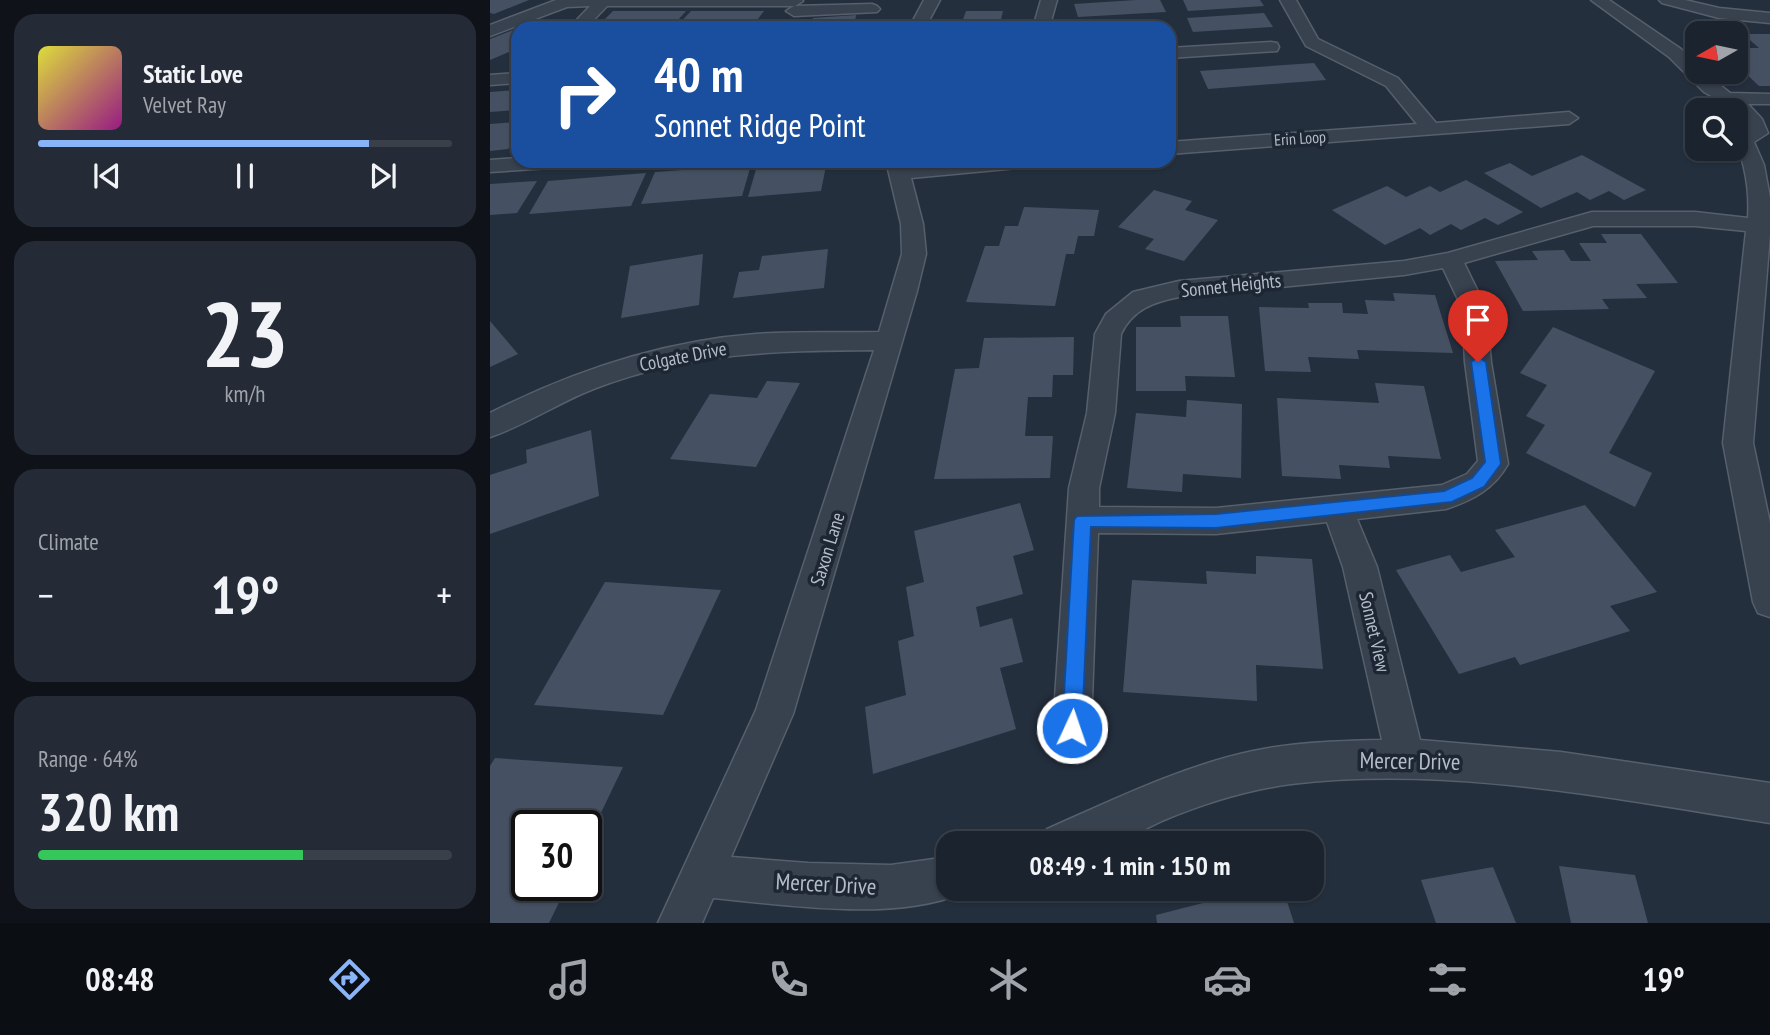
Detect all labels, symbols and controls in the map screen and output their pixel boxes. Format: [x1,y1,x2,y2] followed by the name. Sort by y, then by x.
[1685,21,1748,84] north arrow
[1685,21,1748,161] map controls
[654,42,743,106] text: 40 m
[539,49,630,140] icon: right
[143,57,243,90] text: Static Love
[143,90,226,119] text: Velvet Ray
[1685,98,1748,161] button: search
[654,104,866,146] text: Sonnet Ridge Point
[1273,126,1327,150] street label: Erin Loop
[88,157,126,195] icon: previous
[226,157,264,195] icon: pause
[364,157,402,195] icon: next
[1180,268,1282,302] street label: Sonnet Heights
[202,274,289,392] text: 23
[1448,290,1508,362] pin
[1459,301,1497,339] icon: arrive
[637,336,729,376] street label: Colgate Drive
[225,379,265,408] text: km/h
[805,509,850,588] street label: Saxon Lane
[38,527,99,556] text: Climate
[211,561,279,628] text: 19°
[38,570,54,619] text: −
[436,570,452,619] text: +
[1354,590,1396,675] street label: Sonnet View
[1035,691,1109,765] position arrow
[38,744,138,773] text: Range · 64%
[1359,745,1461,776] street label: Mercer Drive
[38,778,179,845] text: 320 km
[511,810,602,901] speed limit sign: 30
[1030,849,1230,882] text: 08:49 · 1 min · 150 m
[775,866,877,901] street label: Mercer Drive
[325,955,374,1004] icon: directions
[545,955,594,1004] icon: music
[764,955,813,1004] icon: phone
[984,955,1033,1004] icon: climate
[1203,955,1252,1004] icon: car
[1423,955,1472,1004] icon: filters
[85,958,155,1000] text: 08:48
[1642,958,1685,1000] text: 19°

